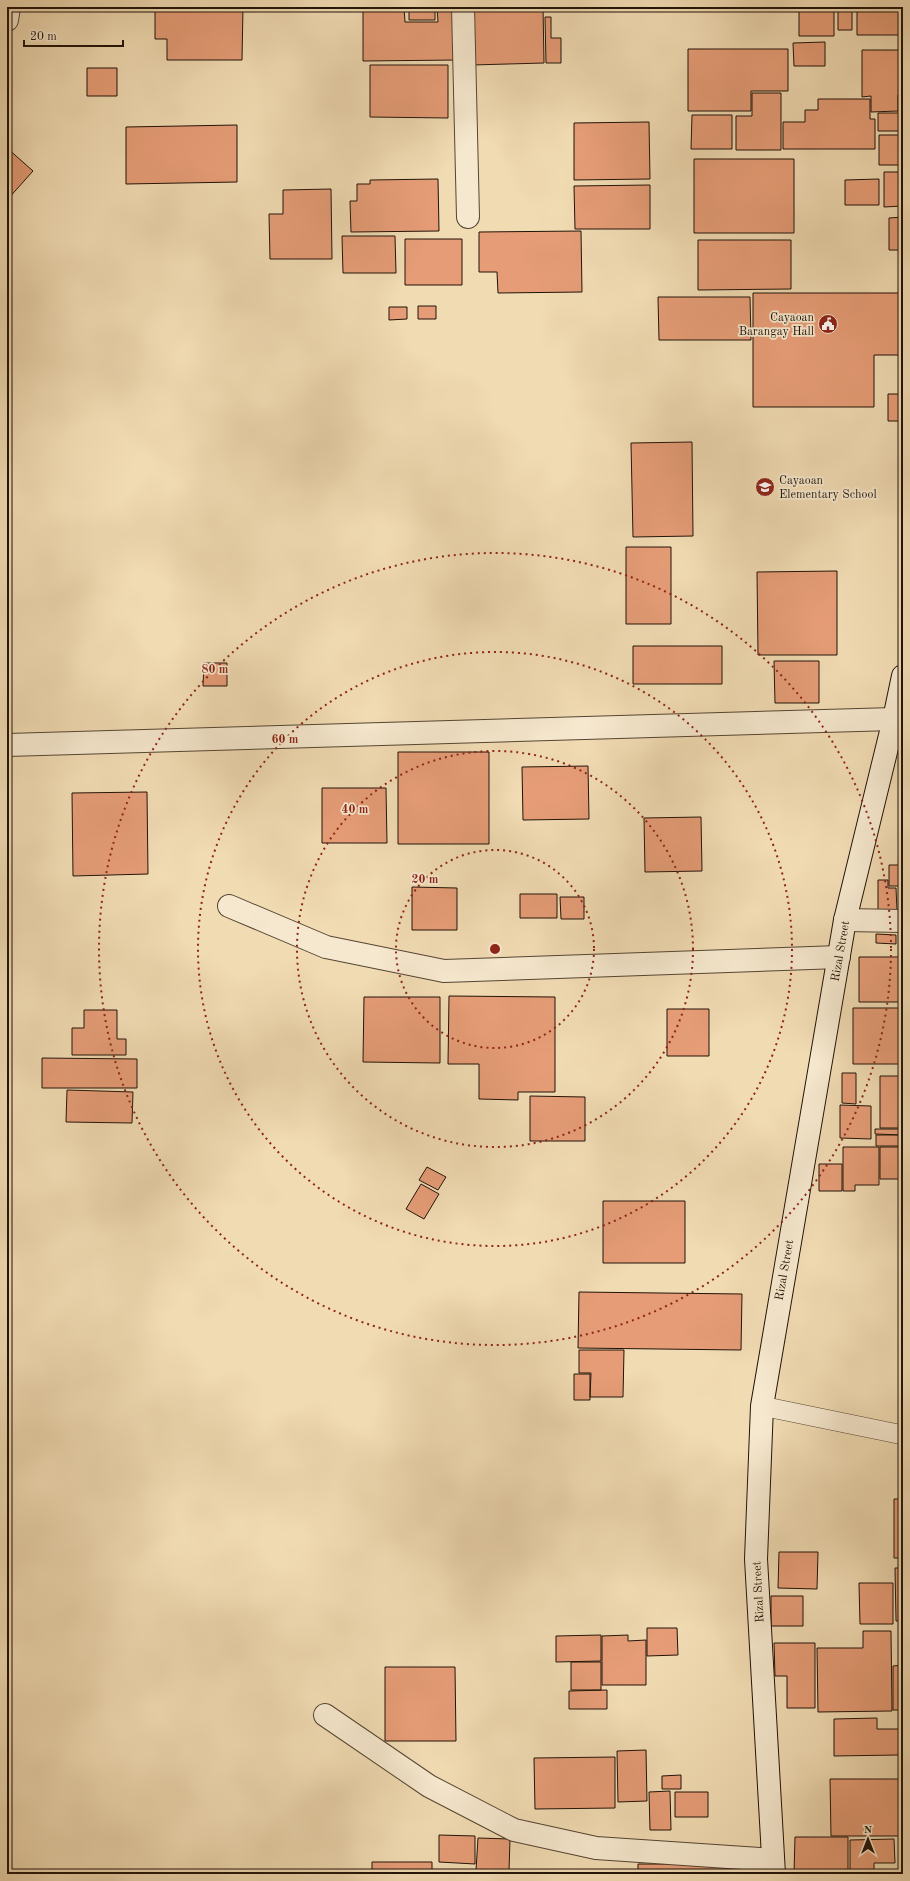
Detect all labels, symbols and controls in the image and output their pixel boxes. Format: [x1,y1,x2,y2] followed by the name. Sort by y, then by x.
[24,22,123,48] scale bar
[30,31,57,43] text: 20 m
[739,312,815,338] place label: Cayaoan Barangay Hall
[817,313,839,335] public building icon: Cayaoan Barangay Hall
[779,475,877,501] place label: Cayaoan Elementary School
[754,476,776,498] school or university icon: Cayaoan Elementary School
[202,664,229,676] text: 80 m
[272,734,299,746] text: 60 m
[342,804,369,816] text: 40 m
[412,874,439,886] text: 20 m
[830,920,852,982] street label: Rizal Street
[488,942,502,956] centre of rings
[774,1239,796,1301] street label: Rizal Street
[751,1561,767,1623] street label: Rizal Street
[848,1819,888,1859] north arrow
[864,1825,873,1836] text: N

